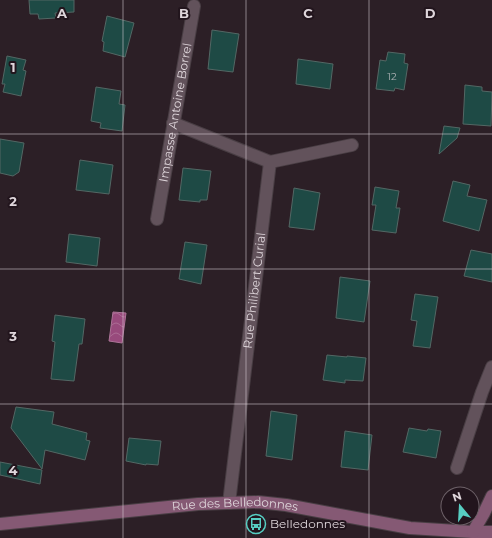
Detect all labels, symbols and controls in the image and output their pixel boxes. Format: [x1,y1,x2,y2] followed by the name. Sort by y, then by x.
[56,5,68,21] text: A
[179,5,189,21] text: B
[303,5,313,21] text: C
[425,5,436,21] text: D
[156,42,194,183] street label: Impasse Antoine Borrel
[10,59,16,75] text: 1
[387,70,397,83] house number: 12
[9,193,17,209] text: 2
[240,232,268,349] street label: Rue Philibert Curial
[8,328,17,344] text: 3
[9,462,18,478] text: 4
[440,486,480,526] north arrow
[451,488,463,505] text: N
[171,494,300,514] street label: Rue des Belledonnes
[245,513,267,535] bus stop icon: Belledonnes
[270,516,345,531] place label: Belledonnes

